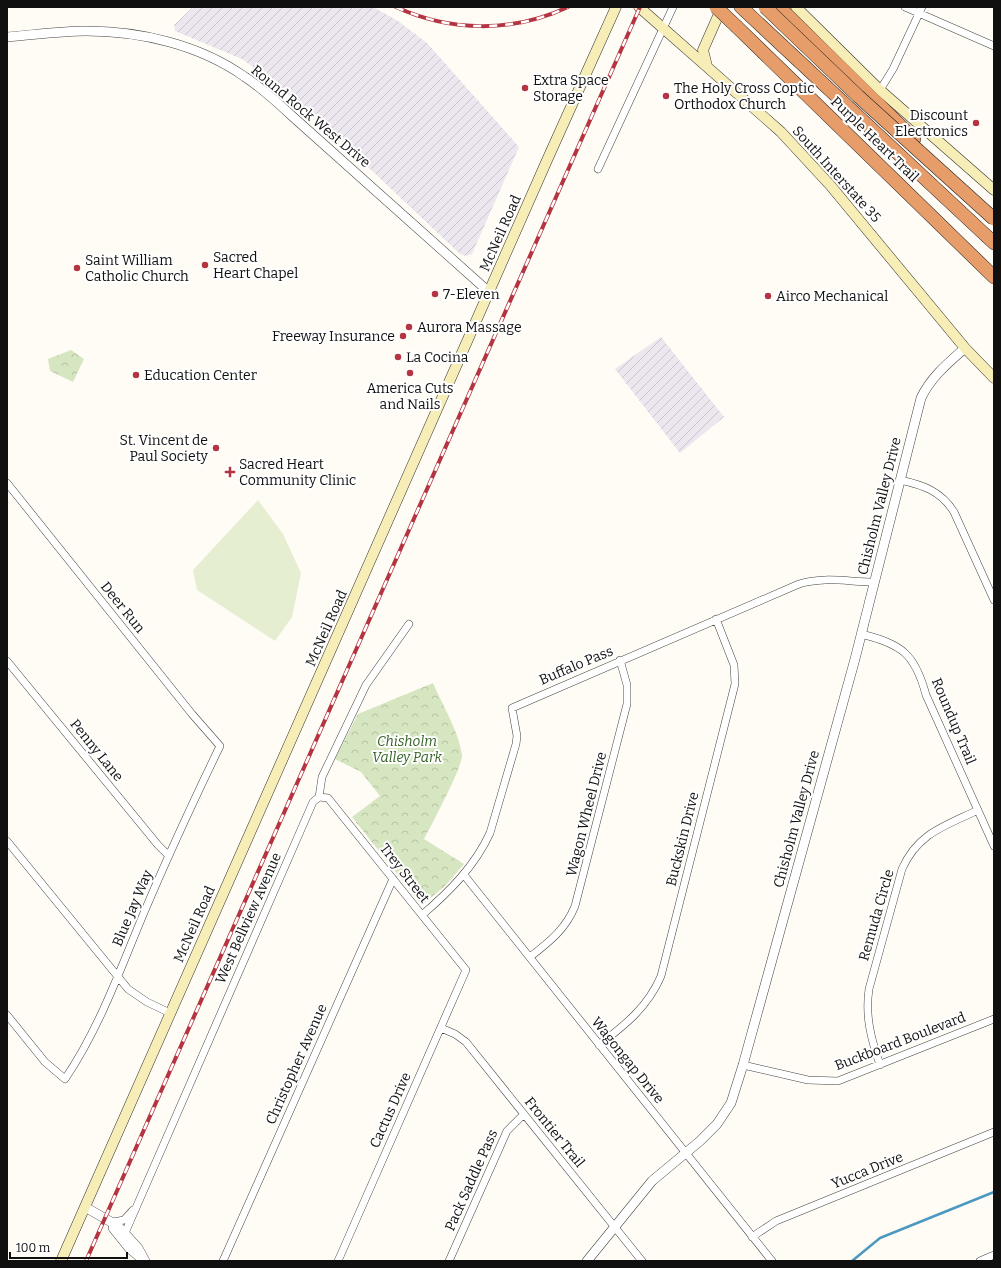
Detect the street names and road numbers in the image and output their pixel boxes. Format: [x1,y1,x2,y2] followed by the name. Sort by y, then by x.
[248,62,374,171] street label: Round Rock West Drive
[827,93,922,186] street label: Purple Heart Trail
[789,123,884,226] street label: South Interstate 35
[476,192,525,274] street label: McNeil Road
[854,435,905,577] street label: Chisholm Valley Drive
[97,578,148,636] street label: Deer Run
[302,587,351,669] street label: McNeil Road
[537,642,616,689] street label: Buffalo Pass
[928,675,979,767] street label: Roundup Trail
[66,716,127,785] street label: Penny Lane
[770,749,823,890] street label: Chisholm Valley Drive
[563,750,610,878] street label: Wagon Wheel Drive
[663,790,702,888] street label: Buckskin Drive
[376,840,433,906] street label: Trey Street
[212,850,285,986] street label: West Bellview Avenue
[109,867,156,949] street label: Blue Jay Way
[855,867,898,963] street label: Remuda Circle
[170,883,219,965] street label: McNeil Road
[262,1001,331,1127] street label: Christopher Avenue
[832,1009,968,1074] street label: Buckboard Boulevard
[588,1014,668,1107] street label: Wagongap Drive
[366,1070,415,1151] street label: Cactus Drive
[521,1094,588,1171] street label: Frontier Trail
[441,1127,501,1234] street label: Pack Saddle Pass
[829,1148,906,1193] street label: Yucca Drive

